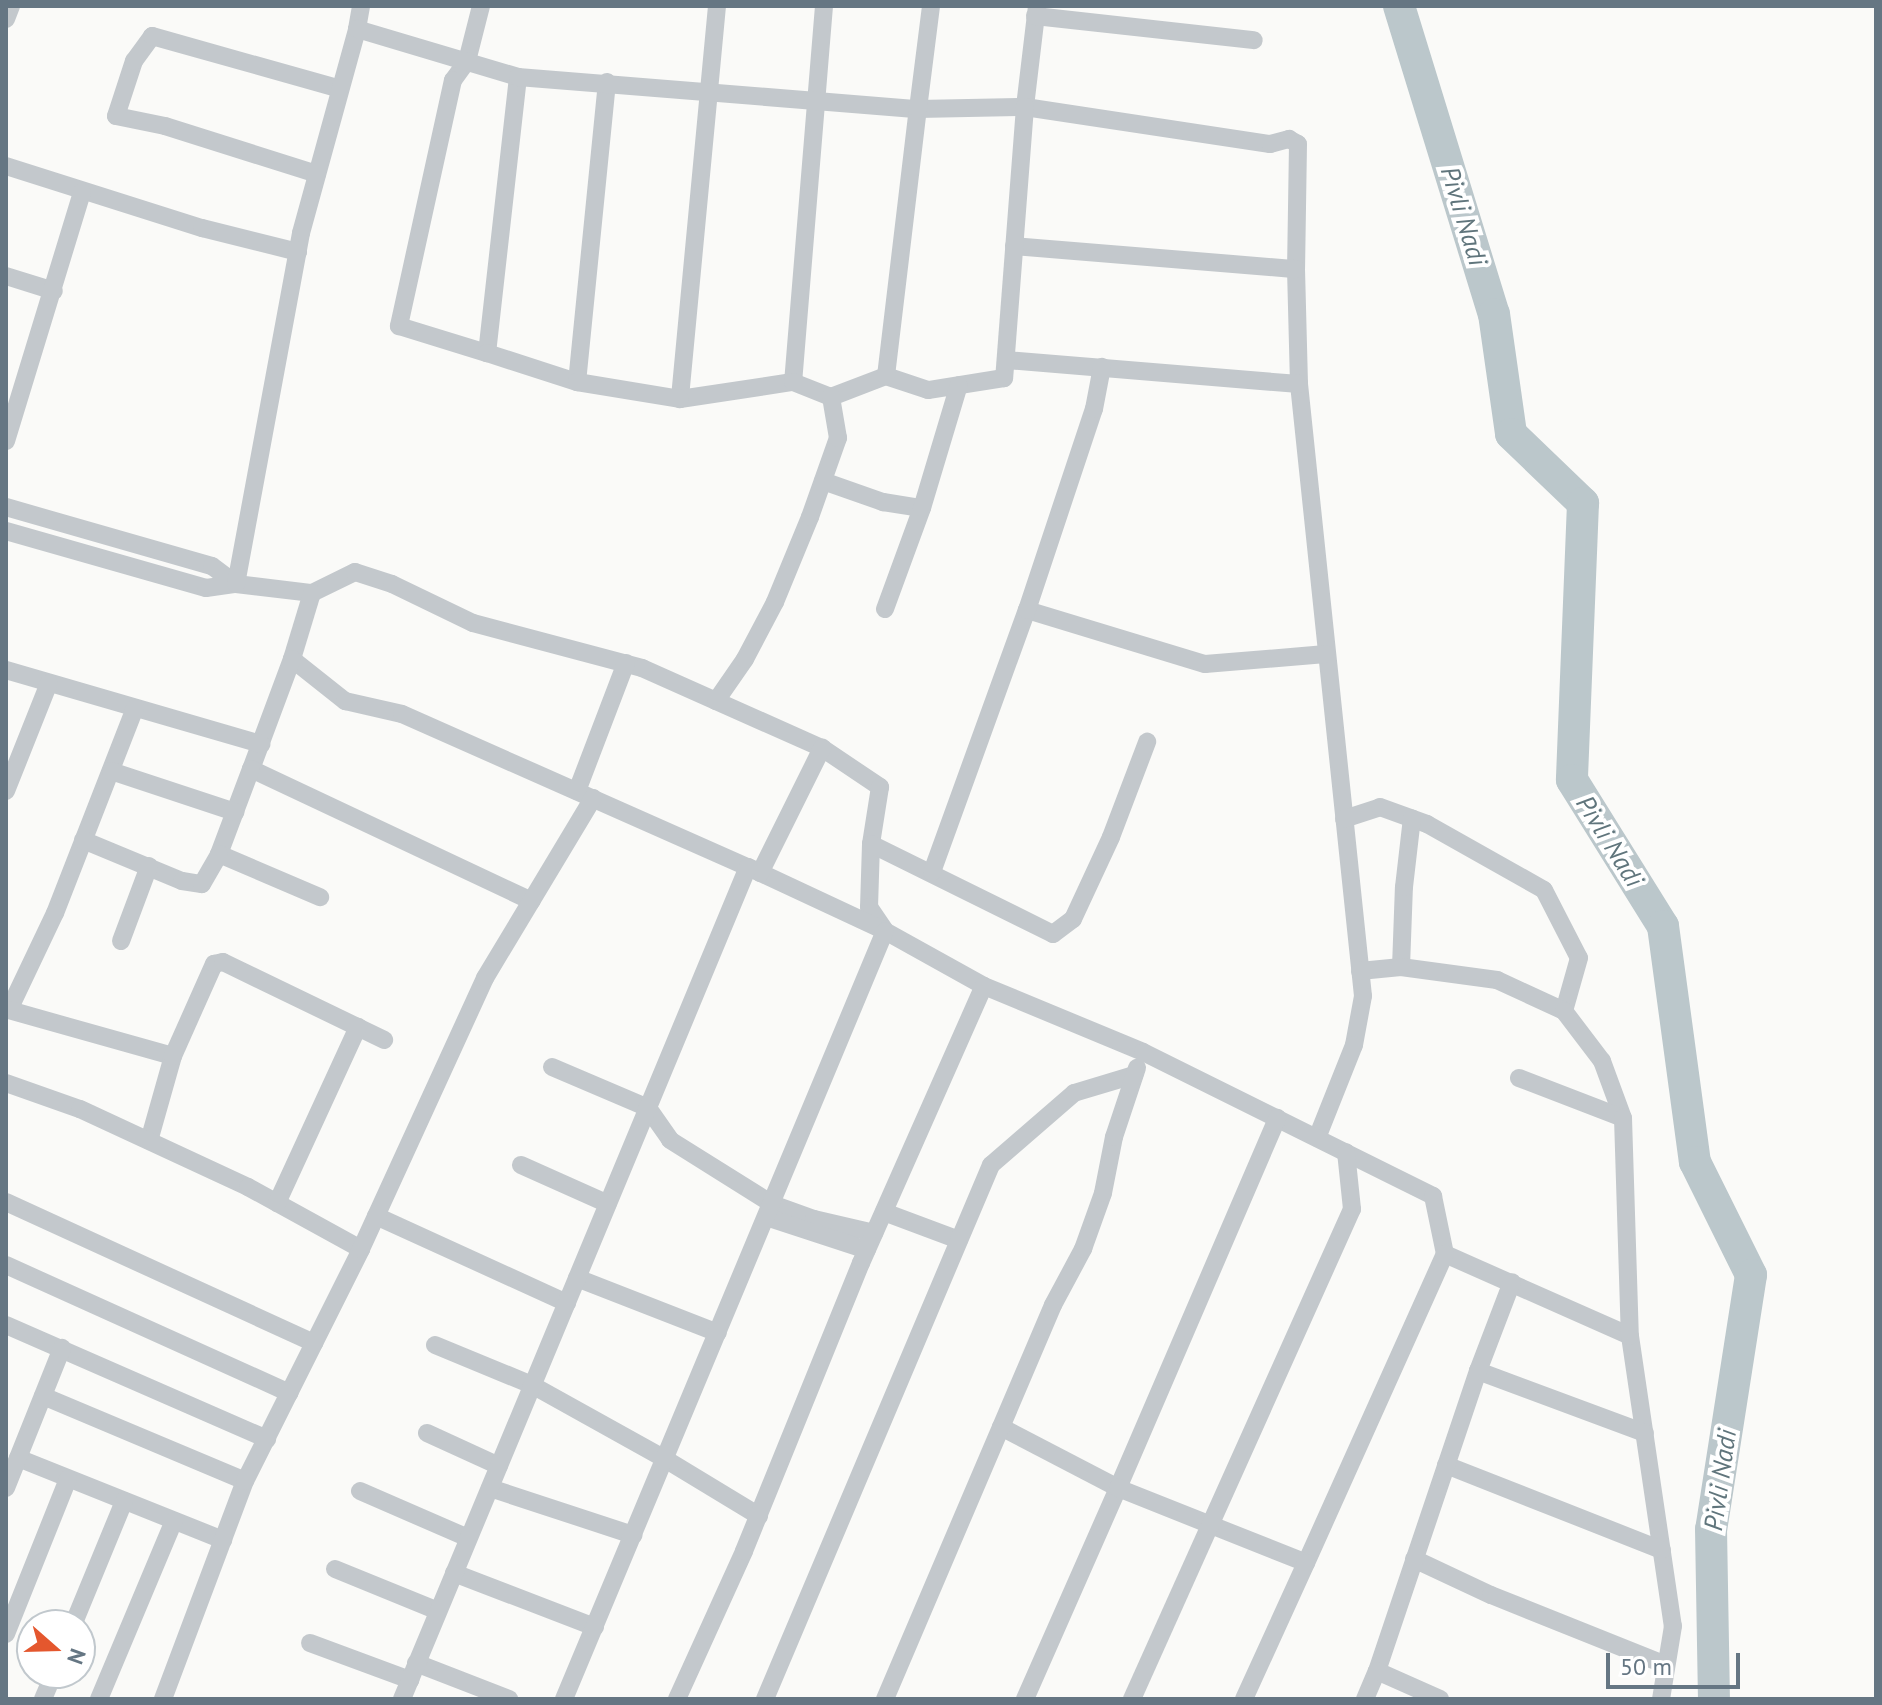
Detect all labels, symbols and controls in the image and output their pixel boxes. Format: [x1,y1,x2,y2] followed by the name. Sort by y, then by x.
[1434,163,1494,269] water label: Pivli Nadi
[1570,789,1650,893] water label: Pivli Nadi
[1697,1427,1743,1533] water label: Pivli Nadi
[16,1609,96,1689] north arrow
[1610,1637,1744,1687] scale bar
[61,1645,92,1668] text: N
[1620,1651,1672,1682] text: 50 m

